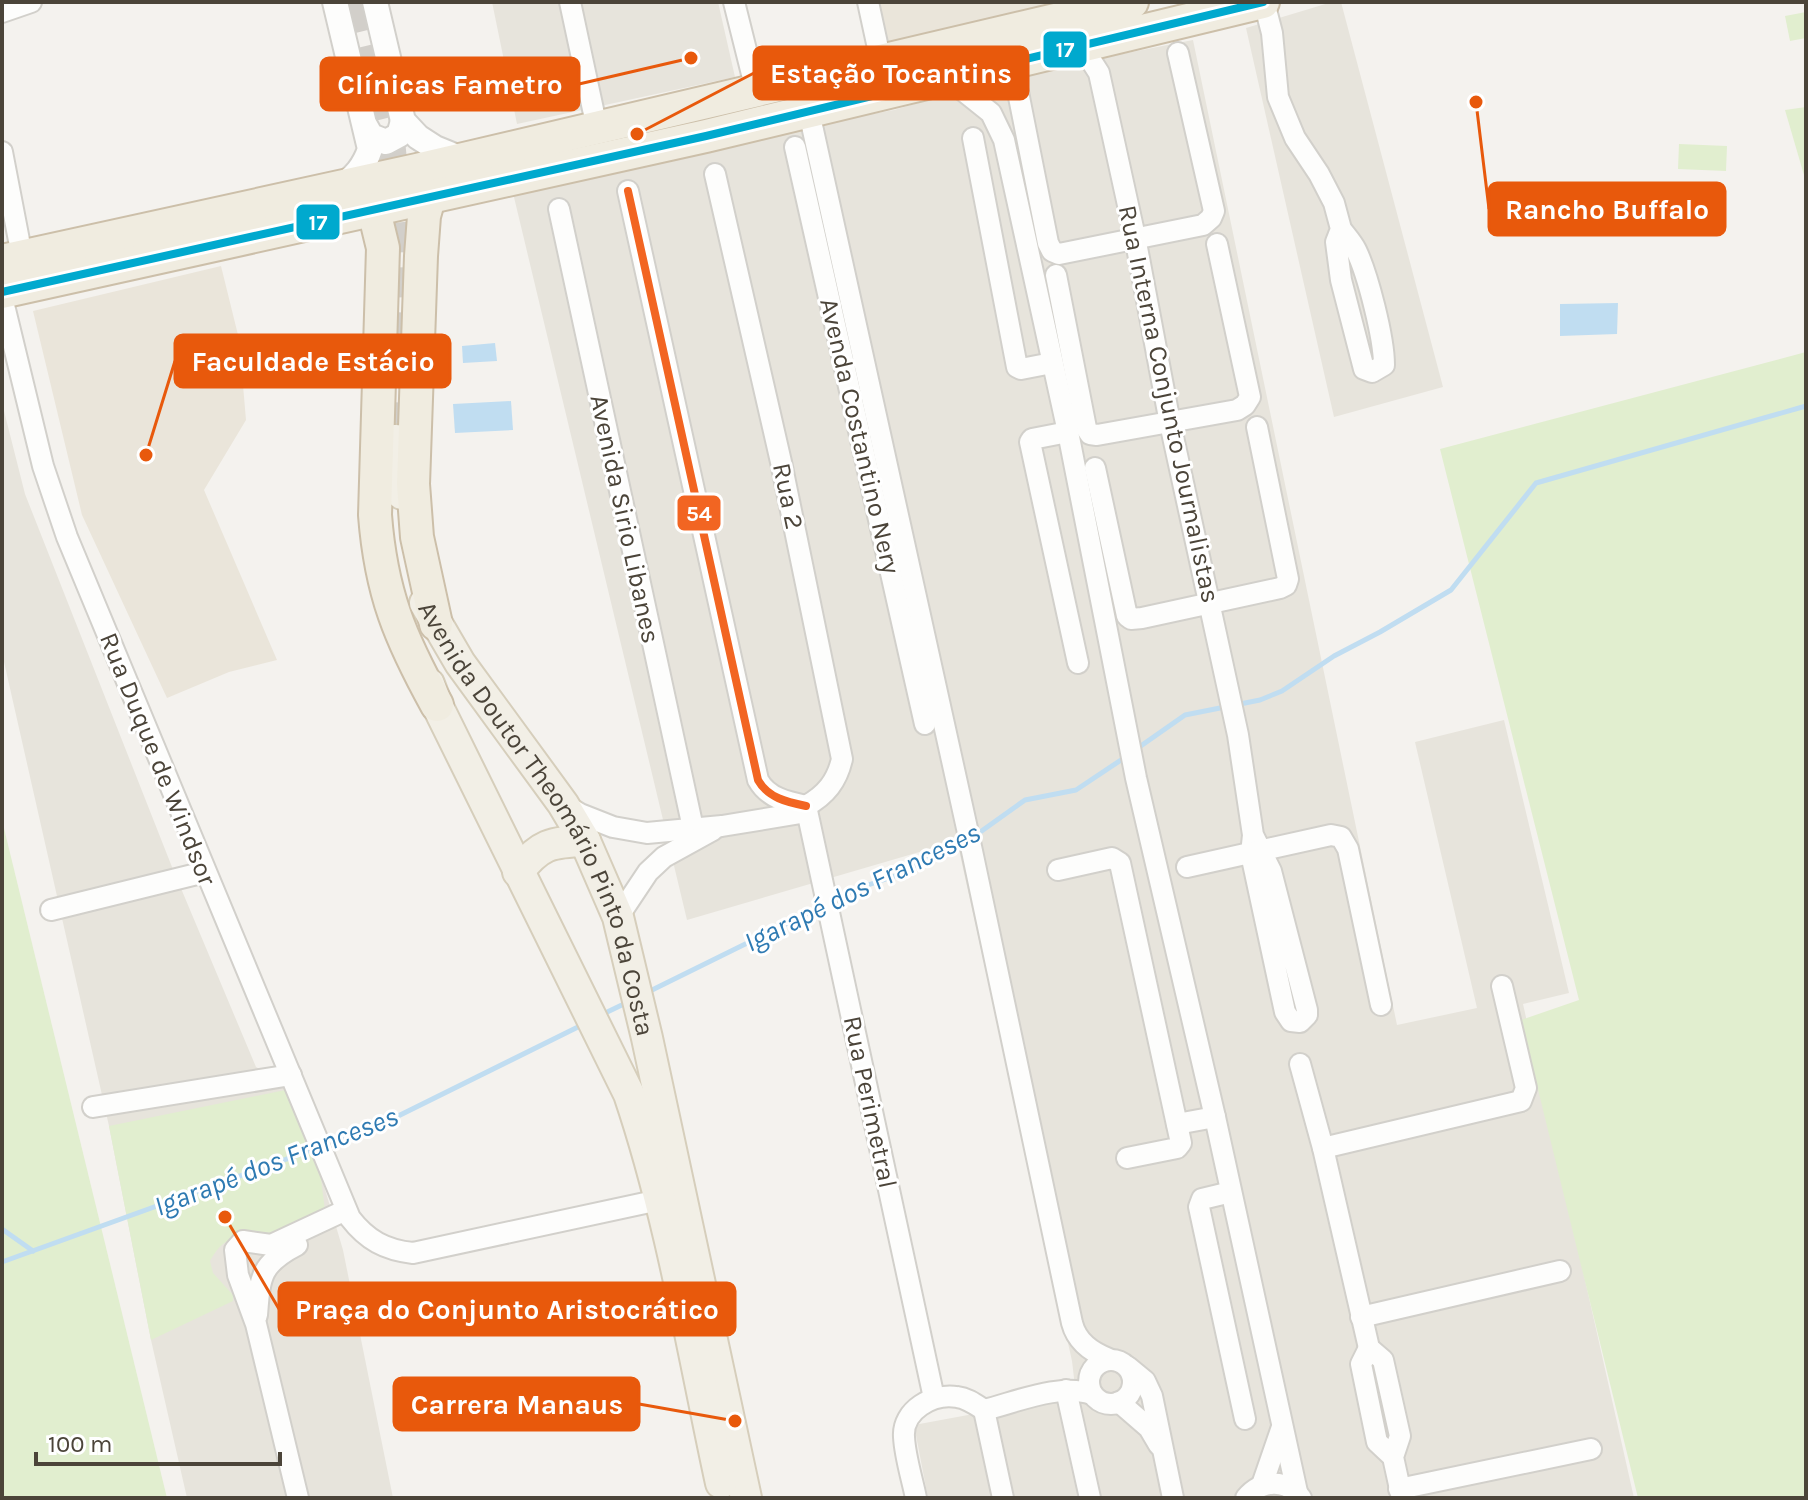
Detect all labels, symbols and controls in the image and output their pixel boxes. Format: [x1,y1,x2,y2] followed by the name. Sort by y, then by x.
[1042,30,1088,69] line badge: 17
[1056,37,1074,63] text: 17
[754,47,1028,99] callout: Estação Tocantins
[770,57,1012,90] text: Estação Tocantins
[321,58,579,110] callout: Clínicas Fametro
[337,68,563,101] text: Clínicas Fametro
[1489,183,1725,235] callout: Rancho Buffalo
[1505,193,1709,226] text: Rancho Buffalo
[1112,202,1226,606] street label: Rua Interna Conjunto Journalistas
[295,203,341,241] line badge: 17
[309,210,327,236] text: 17
[813,295,907,577] street label: Avenda Costantino Nery
[175,335,450,387] callout: Faculdade Estácio
[191,345,435,378] text: Faculdade Estácio
[583,392,667,646] street label: Avenida Sirio Libanes
[766,460,810,532] street label: Rua 2
[676,494,722,532] line badge: 54
[686,501,712,527] text: 54
[412,595,661,1039] street label: Avenida Doutor Theomário Pinto da Costa
[93,628,223,890] street label: Rua Duque de Windsor
[739,816,985,958] water label: Igarapé dos Franceses
[837,1013,903,1191] street label: Rua Perimetral
[149,1099,403,1223] water label: Igarapé dos Franceses
[279,1283,735,1335] callout: Praça do Conjunto Aristocrático
[295,1293,719,1326] text: Praça do Conjunto Aristocrático
[394,1378,639,1430] callout: Carrera Manaus
[411,1388,623,1421] text: Carrera Manaus
[36,1416,280,1466] scale bar
[48,1430,113,1458] text: 100 m

